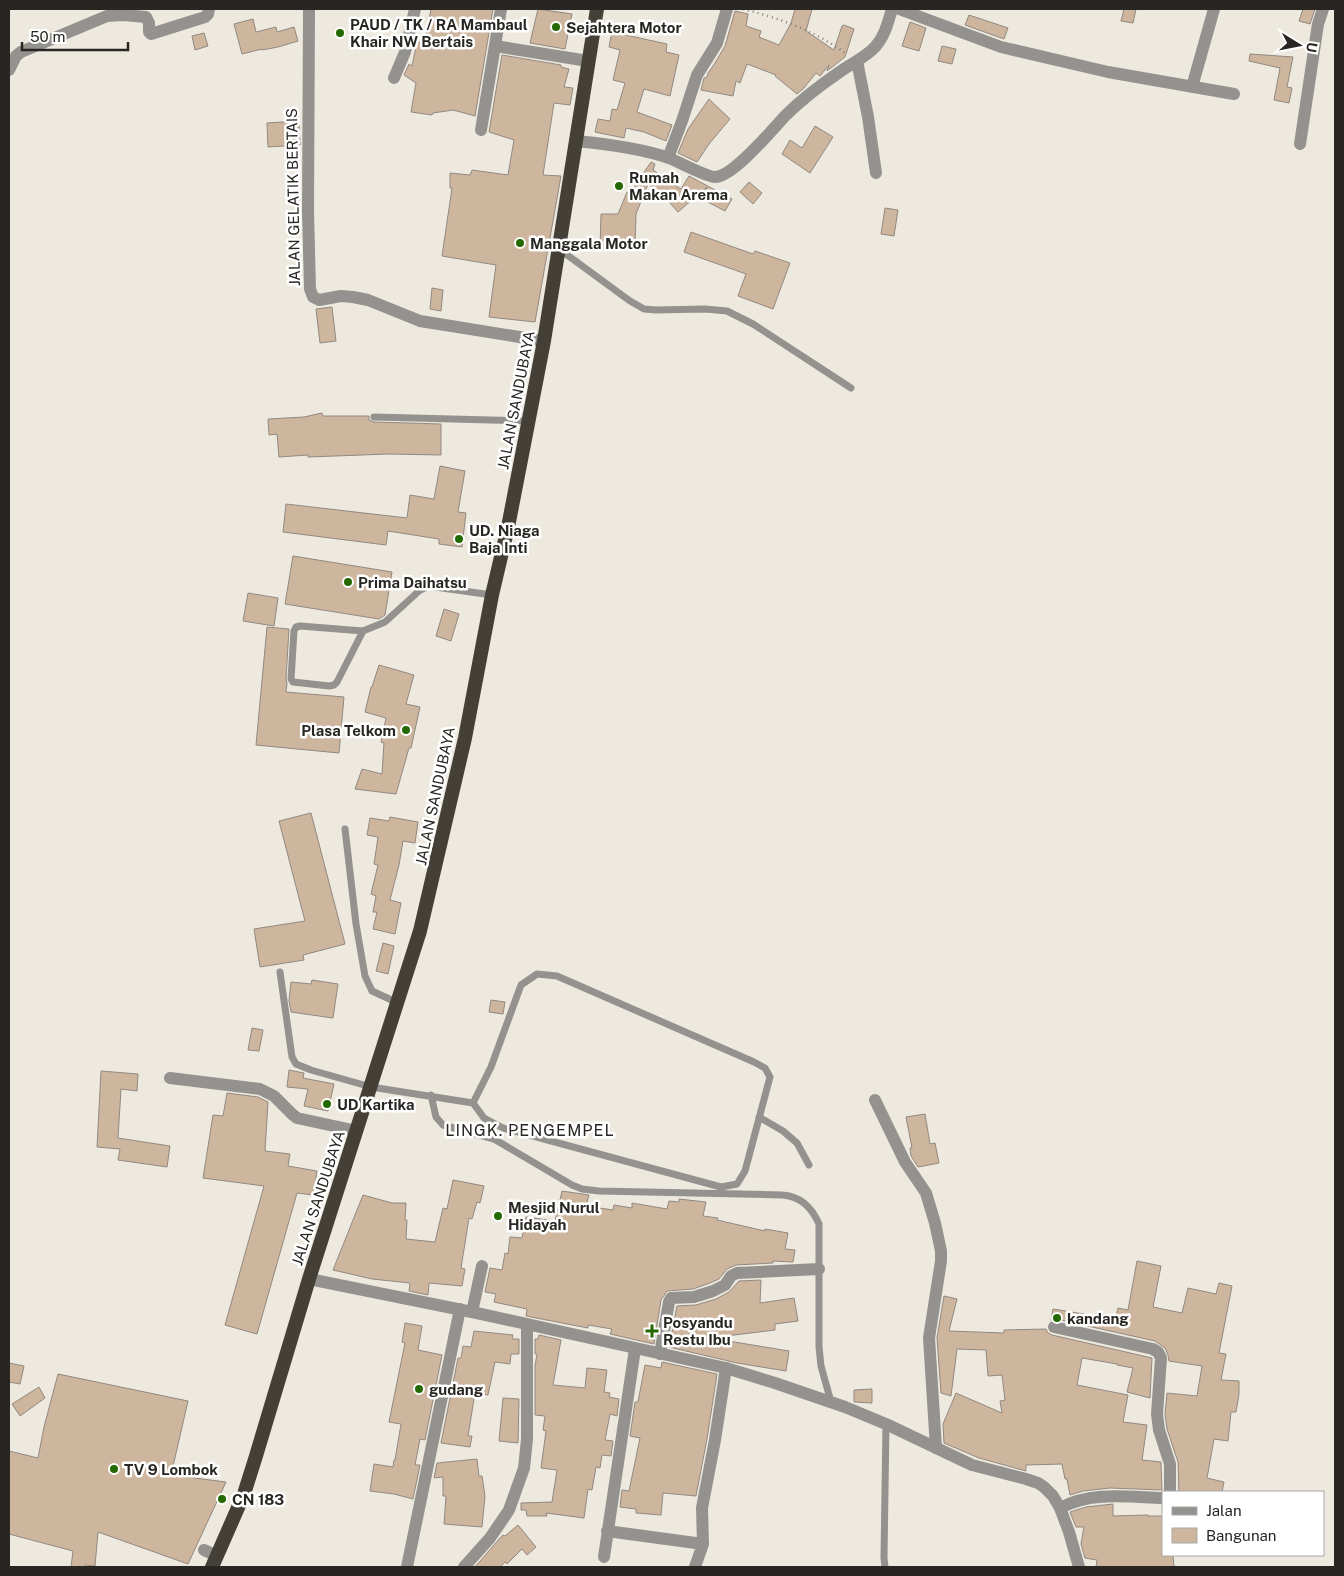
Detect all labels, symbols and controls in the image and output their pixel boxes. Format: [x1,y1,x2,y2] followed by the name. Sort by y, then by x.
[350,16,528,50] place label: PAUD / TK / RA Mambaul Khair NW Bertais
[566,19,682,36] place label: Sejahtera Motor
[22,20,129,52] scale bar
[1274,20,1324,70] north arrow
[550,21,562,33] marker: Sejahtera Motor
[334,27,346,39] marker: PAUD / TK / RA Mambaul Khair NW Bertais
[30,28,65,45] text: 50 m
[1303,41,1321,54] text: U
[283,108,303,286] street label: JALAN GELATIK BERTAIS
[629,169,728,203] place label: Rumah Makan Arema
[613,180,625,192] marker: Rumah Makan Arema
[530,235,648,252] place label: Manggala Motor
[514,237,526,249] marker: Manggala Motor
[494,329,538,471] street label: JALAN SANDUBAYA
[469,522,540,556] place label: UD. Niaga Baja Inti
[453,533,465,545] marker: UD. Niaga Baja Inti
[358,574,467,591] place label: Prima Daihatsu
[342,576,354,588] marker: Prima Daihatsu
[301,722,396,739] place label: Plasa Telkom
[400,724,412,736] marker: Plasa Telkom
[412,725,458,867] street label: JALAN SANDUBAYA
[337,1096,414,1113] place label: UD Kartika
[321,1098,333,1110] marker: UD Kartika
[445,1121,615,1140] district label: LINGK. PENGEMPEL
[288,1128,348,1268] street label: JALAN SANDUBAYA
[508,1199,600,1233] place label: Mesjid Nurul Hidayah
[492,1210,504,1222] marker: Mesjid Nurul Hidayah
[1067,1310,1129,1327] place label: kandang
[1051,1312,1063,1324] marker: kandang
[663,1314,733,1348] place label: Posyandu Restu Ibu
[645,1324,659,1338] marker: Posyandu Restu Ibu
[429,1381,484,1398] place label: gudang
[413,1383,425,1395] marker: gudang
[124,1461,218,1478] place label: TV 9 Lombok
[108,1463,120,1475] marker: TV 9 Lombok
[232,1491,284,1508] place label: CN 183
[1162,1491,1324,1556] legend
[216,1493,228,1505] marker: CN 183
[1206,1502,1242,1519] text: Jalan
[1206,1527,1277,1544] text: Bangunan

